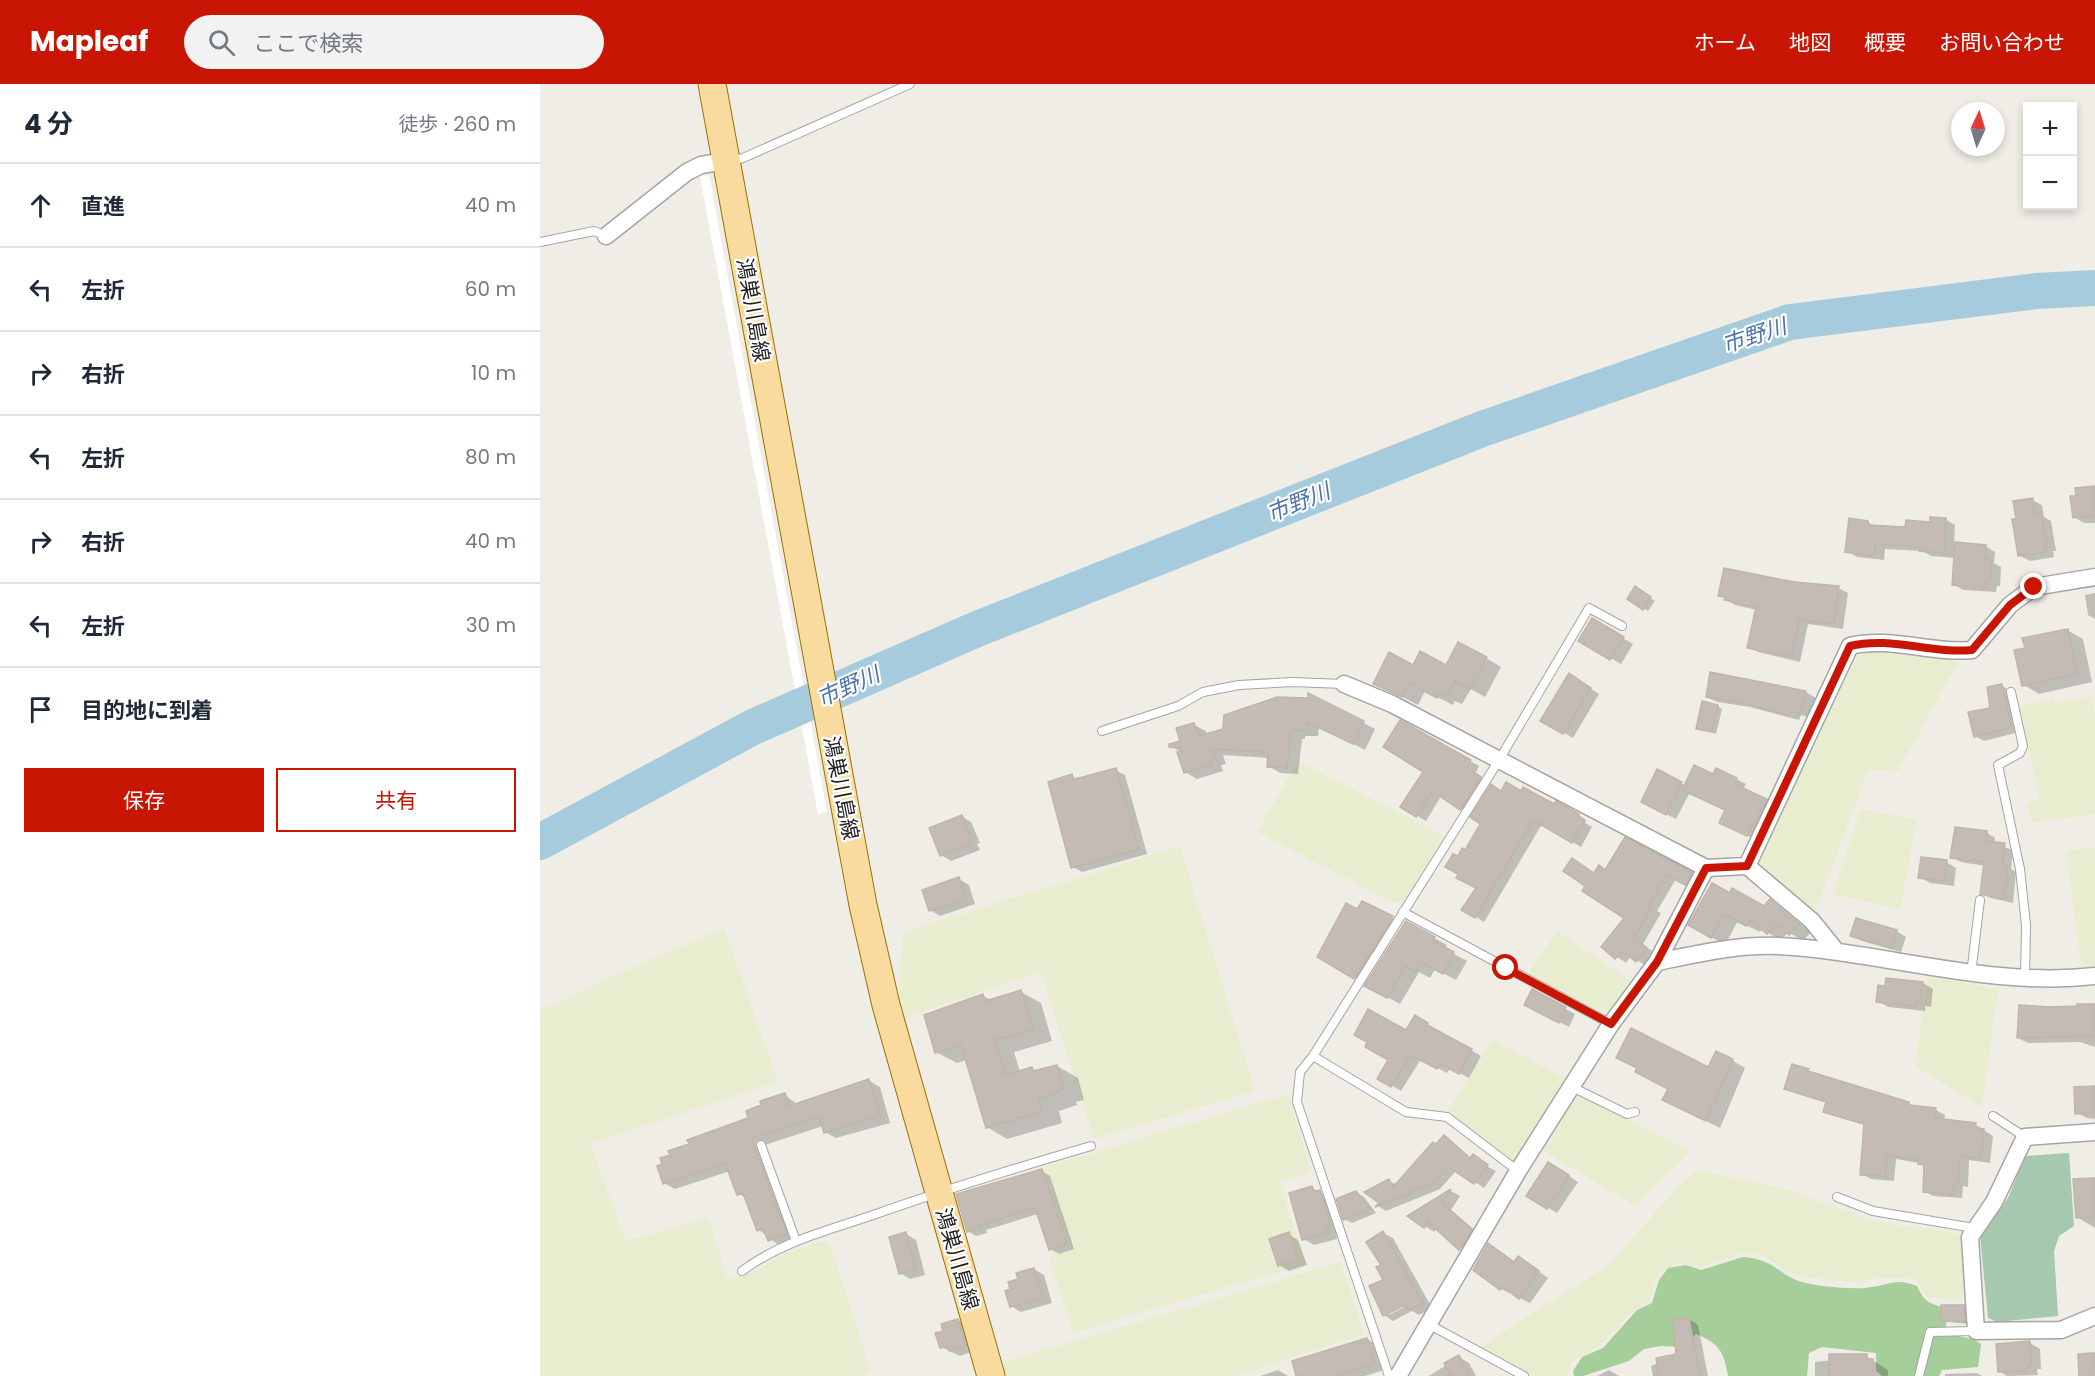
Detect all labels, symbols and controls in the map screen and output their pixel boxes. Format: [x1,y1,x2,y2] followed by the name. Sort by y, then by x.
[184,15,604,69] search box
[30,22,148,61] text: Mapleaf
[205,26,238,59] icon: search
[253,28,363,59] text: ここで検索
[1694,28,1756,57] text: ホーム
[1789,28,1831,57] text: 地図
[1864,28,1906,57] text: 概要
[1939,28,2065,57] text: お問い合わせ
[1951,102,2005,156] north arrow
[2023,102,2077,210] map controls
[2023,102,2077,156] button: +
[24,106,73,142] text: 4 分
[398,110,516,138] text: 徒歩 · 260 m
[2023,156,2077,210] button: −
[24,189,57,222] icon: ahead
[81,191,125,222] text: 直進
[465,191,516,219] text: 40 m
[730,256,777,364] street label: 鴻巣川島線
[24,273,57,306] icon: left
[81,275,125,306] text: 左折
[465,275,516,303] text: 60 m
[1718,310,1792,360] water label: 市野川
[24,357,57,390] icon: right
[81,359,125,390] text: 右折
[471,359,516,387] text: 10 m
[24,441,57,474] icon: left
[81,443,125,474] text: 左折
[465,443,516,471] text: 80 m
[1262,475,1336,529] water label: 市野川
[24,525,57,558] icon: right
[81,527,125,558] text: 右折
[465,527,516,555] text: 40 m
[2020,573,2046,599] route end
[24,609,57,642] icon: left
[81,611,125,642] text: 左折
[466,611,516,639] text: 30 m
[812,658,886,714] water label: 市野川
[24,693,57,726] icon: arrive
[81,695,213,726] text: 目的地に到着
[817,734,866,842] street label: 鴻巣川島線
[24,768,264,832] button: 保存
[276,768,516,832] button: 共有
[1492,954,1518,980] route start
[929,1204,986,1313] street label: 鴻巣川島線

